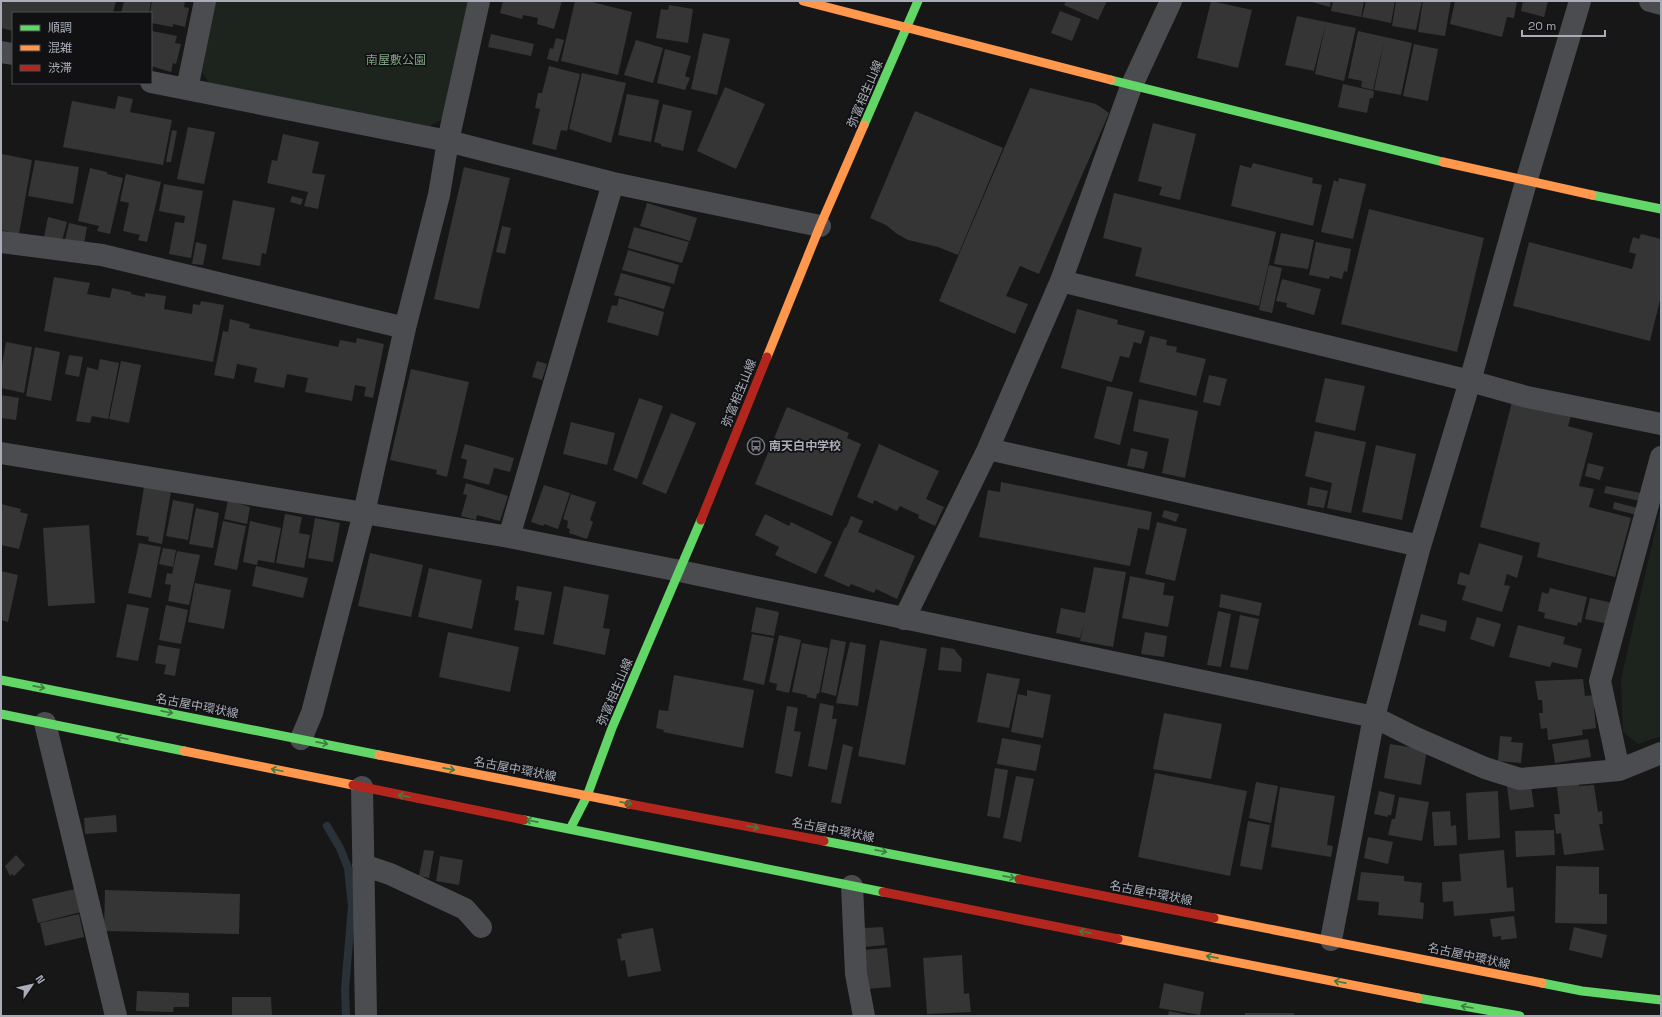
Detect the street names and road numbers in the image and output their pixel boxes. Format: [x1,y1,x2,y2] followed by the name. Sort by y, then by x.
[844,58,886,130] street label: 弥富相生山線
[718,357,760,429] street label: 弥富相生山線
[594,656,636,728] street label: 弥富相生山線
[154,690,240,722] street label: 名古屋中環状線
[472,753,558,785] street label: 名古屋中環状線
[790,814,876,846] street label: 名古屋中環状線
[1108,877,1194,909] street label: 名古屋中環状線
[1426,939,1512,973] street label: 名古屋中環状線

